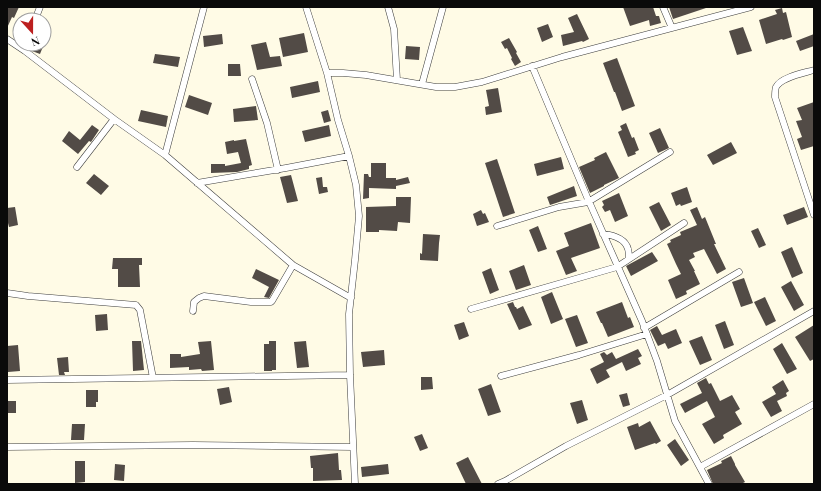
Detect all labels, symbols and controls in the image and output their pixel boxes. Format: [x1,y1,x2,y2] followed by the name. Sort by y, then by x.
[12,12,52,52] north arrow
[29,33,42,50] text: N

